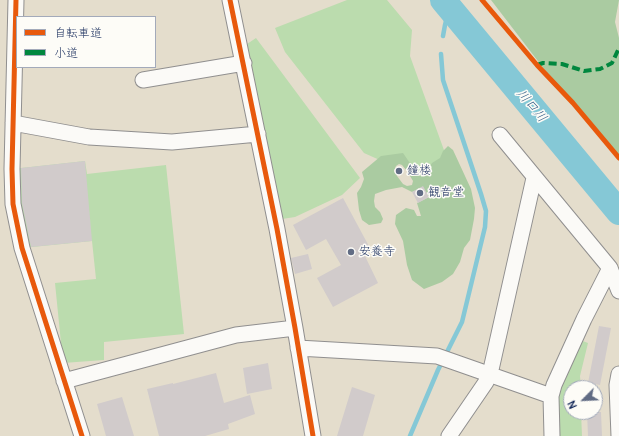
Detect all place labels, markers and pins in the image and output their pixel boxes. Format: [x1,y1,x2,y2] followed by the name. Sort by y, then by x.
[407,164,431,178] place label: 鐘楼
[394,166,404,176] marker: 鐘楼
[428,186,464,200] place label: 観音堂
[415,188,425,198] marker: 観音堂
[359,245,395,259] place label: 安養寺
[346,247,356,257] marker: 安養寺

